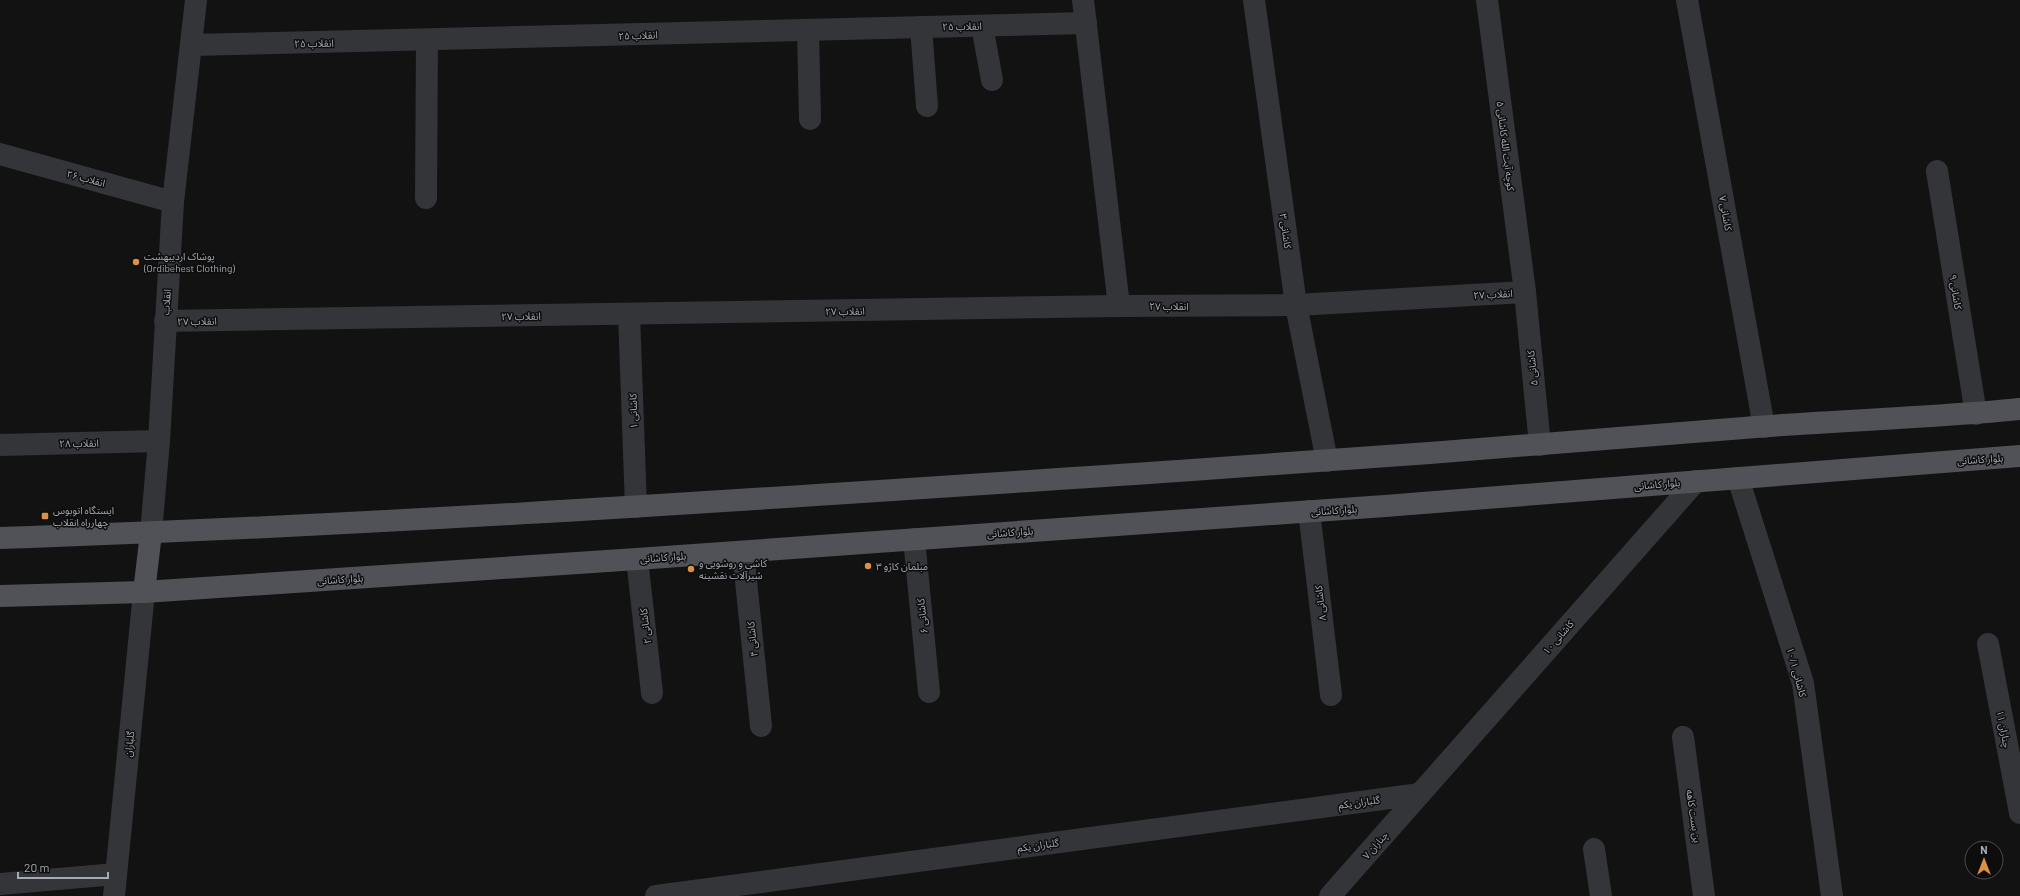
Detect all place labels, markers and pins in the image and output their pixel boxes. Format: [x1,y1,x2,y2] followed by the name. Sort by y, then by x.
[143,250,235,274] place label: پوشاک اردیبهشت (Ordibehest Clothing)
[131,257,141,267] marker: پوشاک اردیبهشت (Ordibehest Clothing)
[53,504,114,529] place label: ایستگاه اتوبوس چهارراه انقلاب
[40,511,50,521] marker: ایستگاه اتوبوس چهارراه انقلاب
[699,557,768,582] place label: کاشی و روشویی و شیرآلات نقشینه
[876,560,928,573] place label: مبلمان کاژو ۳
[863,561,873,571] marker: مبلمان کاژو ۳
[686,564,696,574] marker: کاشی و روشویی و شیرآلات نقشینه

